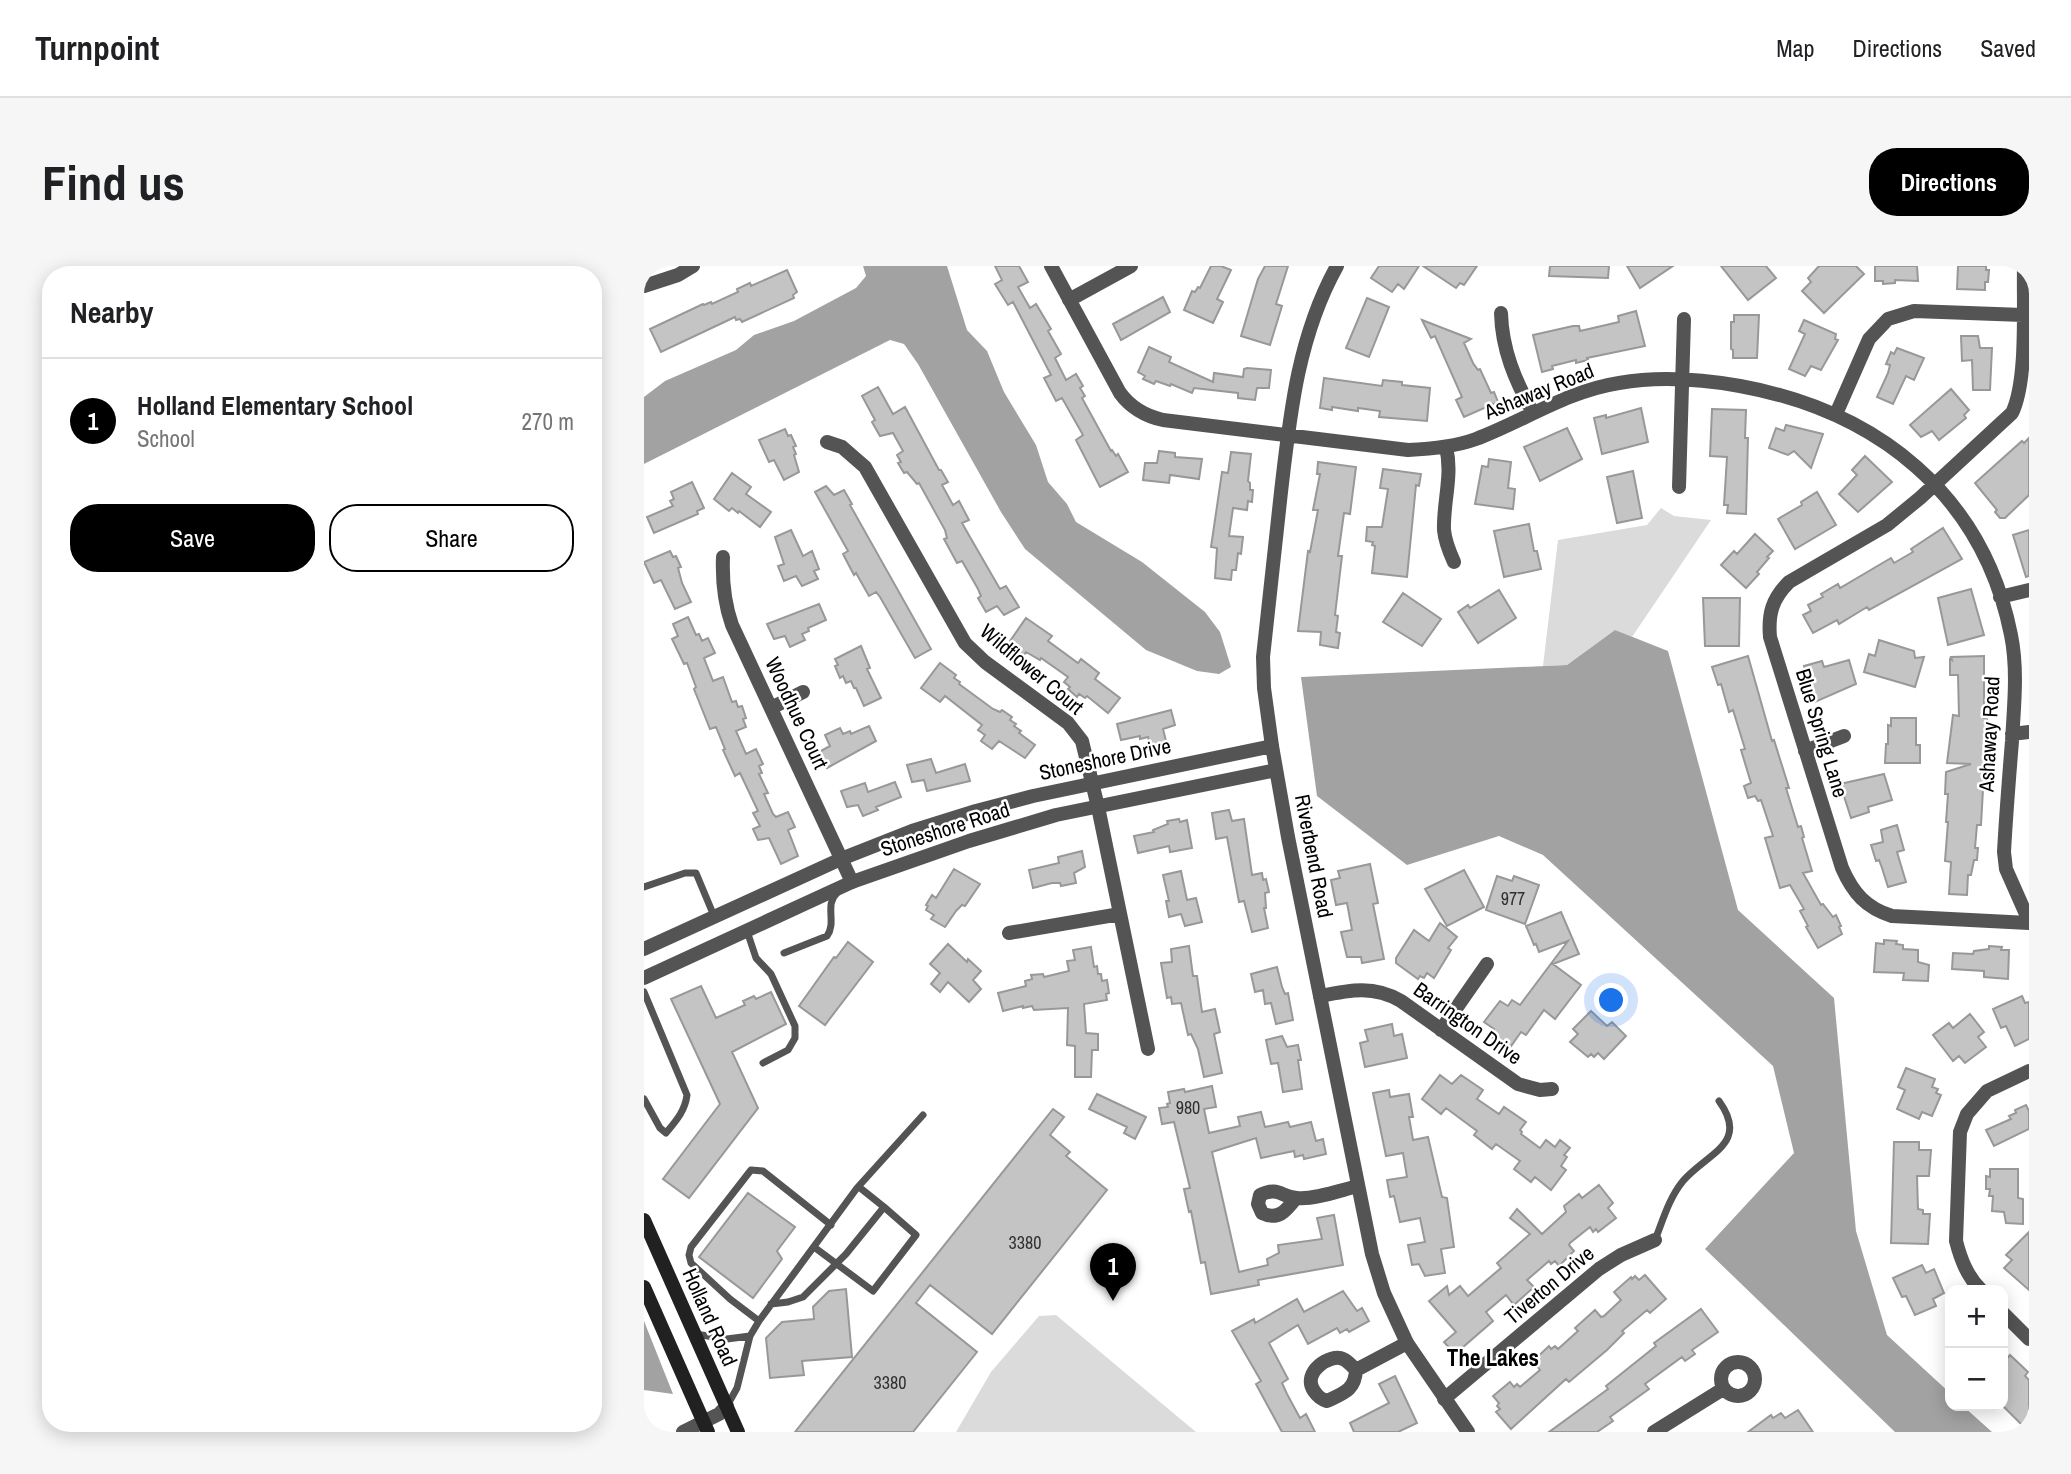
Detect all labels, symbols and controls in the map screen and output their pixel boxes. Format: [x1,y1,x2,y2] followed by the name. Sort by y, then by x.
[35,26,159,70] text: Turnpoint
[1776,32,1814,64] text: Map
[1852,32,1942,64] text: Directions
[1980,32,2036,64] text: Saved
[1869,148,2029,216] button: Directions
[42,149,185,215] text: Find us
[70,292,153,332] text: Nearby
[1479,356,1598,427] street label: Ashaway Road
[137,388,413,423] text: Holland Elementary School
[88,406,98,437] text: 1
[522,406,574,437] text: 270 m
[137,423,195,454] text: School
[70,504,315,572] button: Save
[329,504,574,572] button: Share
[974,617,1090,721] street label: Wildflower Court
[758,652,836,774] street label: Woodhue Court
[1789,665,1855,801] street label: Blue Spring Lane
[1971,675,2007,794] street label: Ashaway Road
[1036,731,1174,787] street label: Stoneshore Drive
[1288,792,1340,920] street label: Riverbend Road
[877,795,1013,863] street label: Stoneshore Road
[1501,886,1525,911] house number: 977
[1408,975,1528,1071] street label: Barrington Drive
[1594,983,1628,1017] your location
[1176,1095,1200,1120] house number: 980
[1009,1230,1041,1255] house number: 3380
[1498,1239,1600,1331] street label: Tiverton Drive
[1090,1243,1136,1301] pin: 1
[676,1263,744,1371] street label: Holland Road
[1945,1285,2008,1411] map controls
[1945,1285,2008,1348] button: +
[1447,1342,1539,1373] district label: The Lakes
[1945,1348,2008,1411] button: −
[874,1370,906,1395] house number: 3380

